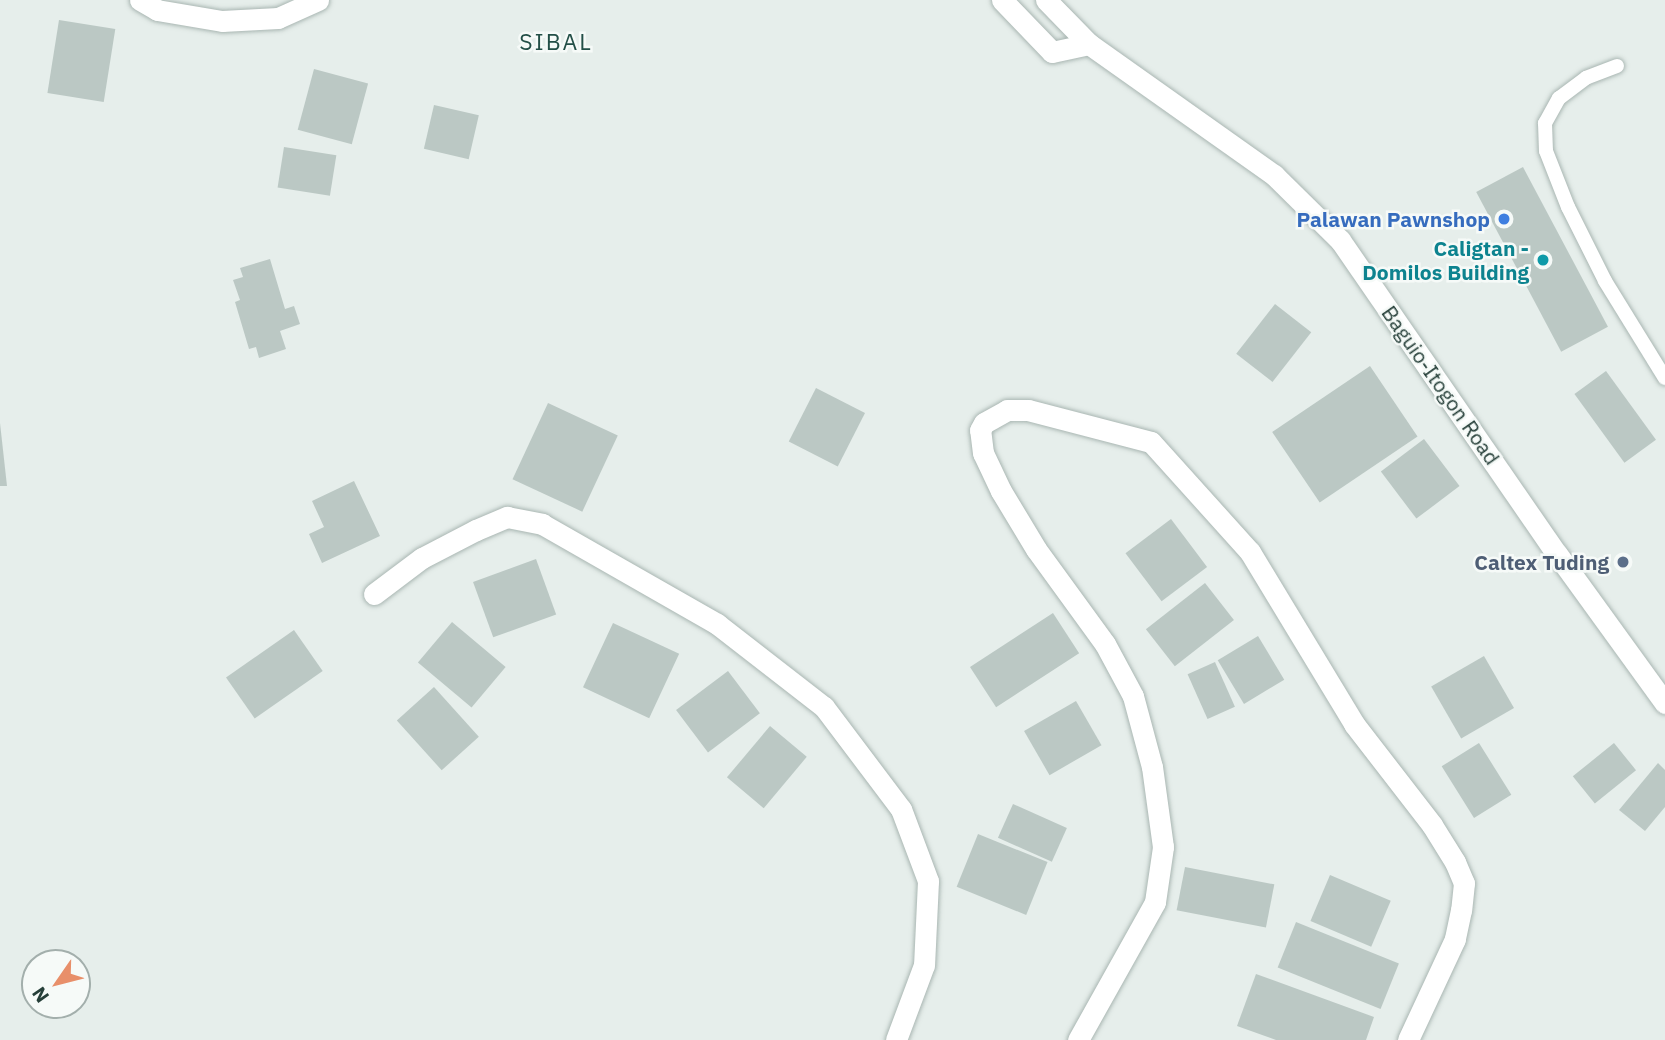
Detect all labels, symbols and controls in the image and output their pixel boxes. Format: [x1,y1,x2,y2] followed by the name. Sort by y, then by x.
[520,27,592,55] district label: SIBAL
[1296,206,1490,232] place label: Palawan Pawnshop
[1496,211,1512,227] marker: Palawan Pawnshop
[1362,235,1529,285] place label: Caligtan - Domilos Building
[1535,252,1551,268] marker: Caligtan - Domilos Building
[1377,301,1505,469] street label: Baguio-Itogon Road
[1474,549,1609,575] place label: Caltex Tuding
[1615,554,1631,570] marker: Caltex Tuding
[21,949,91,1019] north arrow
[27,982,54,1007] text: N

